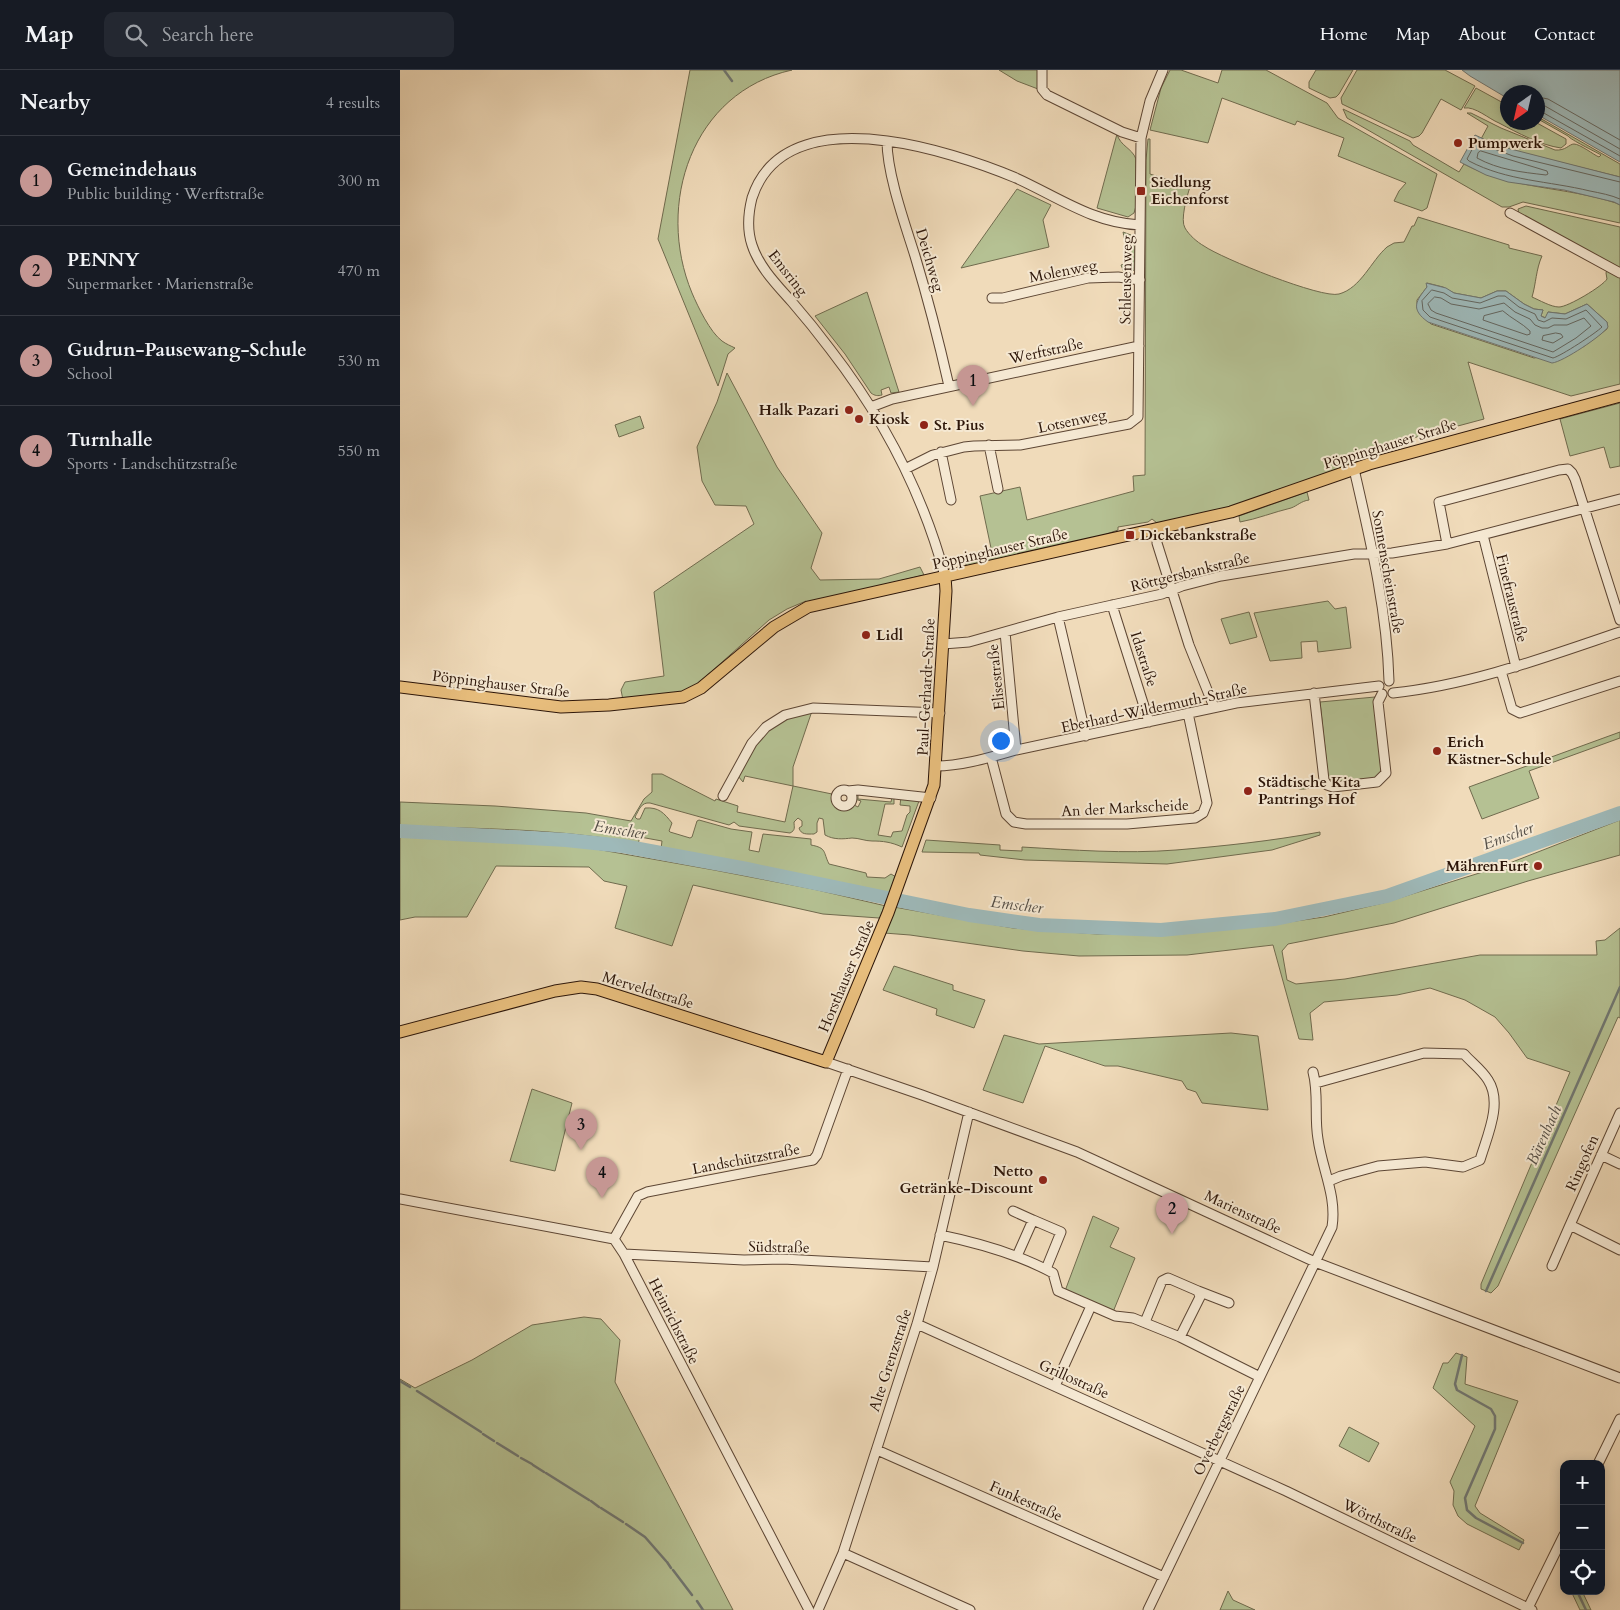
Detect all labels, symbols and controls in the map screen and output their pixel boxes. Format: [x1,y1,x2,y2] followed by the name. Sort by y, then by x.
[104,12,454,57] search box
[25,18,74,51] text: Map
[122,21,150,49] icon: search
[162,22,254,48] text: Search here
[1320,22,1368,47] text: Home
[1396,22,1430,47] text: Map
[1458,22,1506,47] text: About
[1534,22,1595,47] text: Contact
[1500,85,1545,130] north arrow
[20,88,91,117] text: Nearby
[326,92,380,114] text: 4 results
[1468,133,1543,153] place label: Pumpwerk
[1452,137,1464,149] marker: Pumpwerk
[67,157,197,183] text: Gemeindehaus
[32,170,40,192] text: 1
[338,170,380,192] text: 300 m
[1151,172,1230,209] place label: Siedlung Eichenforst
[67,183,264,205] text: Public building · Werftstraße
[1135,185,1147,197] marker: Siedlung Eichenforst
[911,226,949,295] street label: Deichweg
[1115,235,1137,325] street label: Schleusenweg
[764,246,813,301] street label: Emsring
[67,247,139,273] text: PENNY
[1027,255,1099,287] street label: Molenweg
[32,260,40,282] text: 2
[338,260,380,282] text: 470 m
[67,273,254,295] text: Supermarket · Marienstraße
[1006,333,1085,369] street label: Werftstraße
[67,337,307,363] text: Gudrun-Pausewang-Schule
[32,350,40,372] text: 3
[338,350,380,372] text: 530 m
[67,363,112,385] text: School
[957,365,989,406] pin: 1
[759,400,839,420] place label: Halk Pazari
[843,404,855,416] marker: Halk Pazari
[1036,404,1109,438] street label: Lotsenweg
[869,409,910,429] place label: Kiosk
[853,413,865,425] marker: Kiosk
[1321,414,1459,474] street label: Pöppinghauser Straße
[934,415,984,435] place label: St. Pius
[918,419,930,431] marker: St. Pius
[67,427,153,453] text: Turnhalle
[32,440,40,462] text: 4
[338,440,380,462] text: 550 m
[67,453,238,475] text: Sports · Landschützstraße
[1367,509,1409,636] street label: Sonnenscheinstraße
[930,524,1070,574] street label: Pöppinghauser Straße
[1140,525,1257,545] place label: Dickebankstraße
[1124,529,1136,541] marker: Dickebankstraße
[1128,547,1252,596] street label: Röttgersbankstraße
[1491,552,1533,644] street label: Finefraustraße
[912,617,940,756] street label: Paul-Gerhardt-Straße
[876,625,904,645] place label: Lidl
[860,629,872,641] marker: Lidl
[1126,629,1162,689] street label: Idastraße
[983,643,1009,711] street label: Elisestraße
[431,666,571,702] street label: Pöppinghauser Straße
[1059,678,1249,738] street label: Eberhard-Wildermuth-Straße
[988,728,1014,754] your location
[1447,732,1552,769] place label: Erich Kästner-Schule
[1431,745,1443,757] marker: Erich Kästner-Schule
[1258,772,1361,809] place label: Städtische Kita Pantrings Hof
[1242,785,1254,797] marker: Städtische Kita Pantrings Hof
[1061,795,1189,821] street label: An der Markscheide
[592,815,648,845] water label: Emscher
[1480,816,1538,855] water label: Emscher
[1446,856,1529,876] place label: MährenFurt
[1532,860,1544,872] marker: MährenFurt
[989,891,1045,919] water label: Emscher
[813,917,879,1035] street label: Horsthauser Straße
[600,967,696,1013] street label: Merveldtstraße
[1521,1102,1567,1169] water label: Bärenbach
[565,1109,597,1150] pin: 3
[1561,1131,1603,1194] street label: Ringofen
[690,1139,802,1179] street label: Landschützstraße
[586,1157,618,1198] pin: 4
[899,1161,1034,1198] place label: Netto Getränke-Discount
[1037,1174,1049,1186] marker: Netto Getränke-Discount
[1201,1185,1285,1239] street label: Marienstraße
[1156,1193,1188,1234] pin: 2
[748,1236,810,1258] street label: Südstraße
[644,1274,704,1368] street label: Heinrichstraße
[864,1306,916,1414] street label: Alte Grenzstraße
[1036,1355,1112,1403] street label: Grillostraße
[1188,1381,1250,1479] street label: Overbergstraße
[1560,1460,1605,1595] map controls
[1560,1460,1605,1505] button: +
[986,1476,1066,1526] street label: Funkestraße
[1339,1494,1421,1548] street label: Wörthstraße
[1560,1505,1605,1550] button: −
[1560,1550,1605,1595] button: locate

